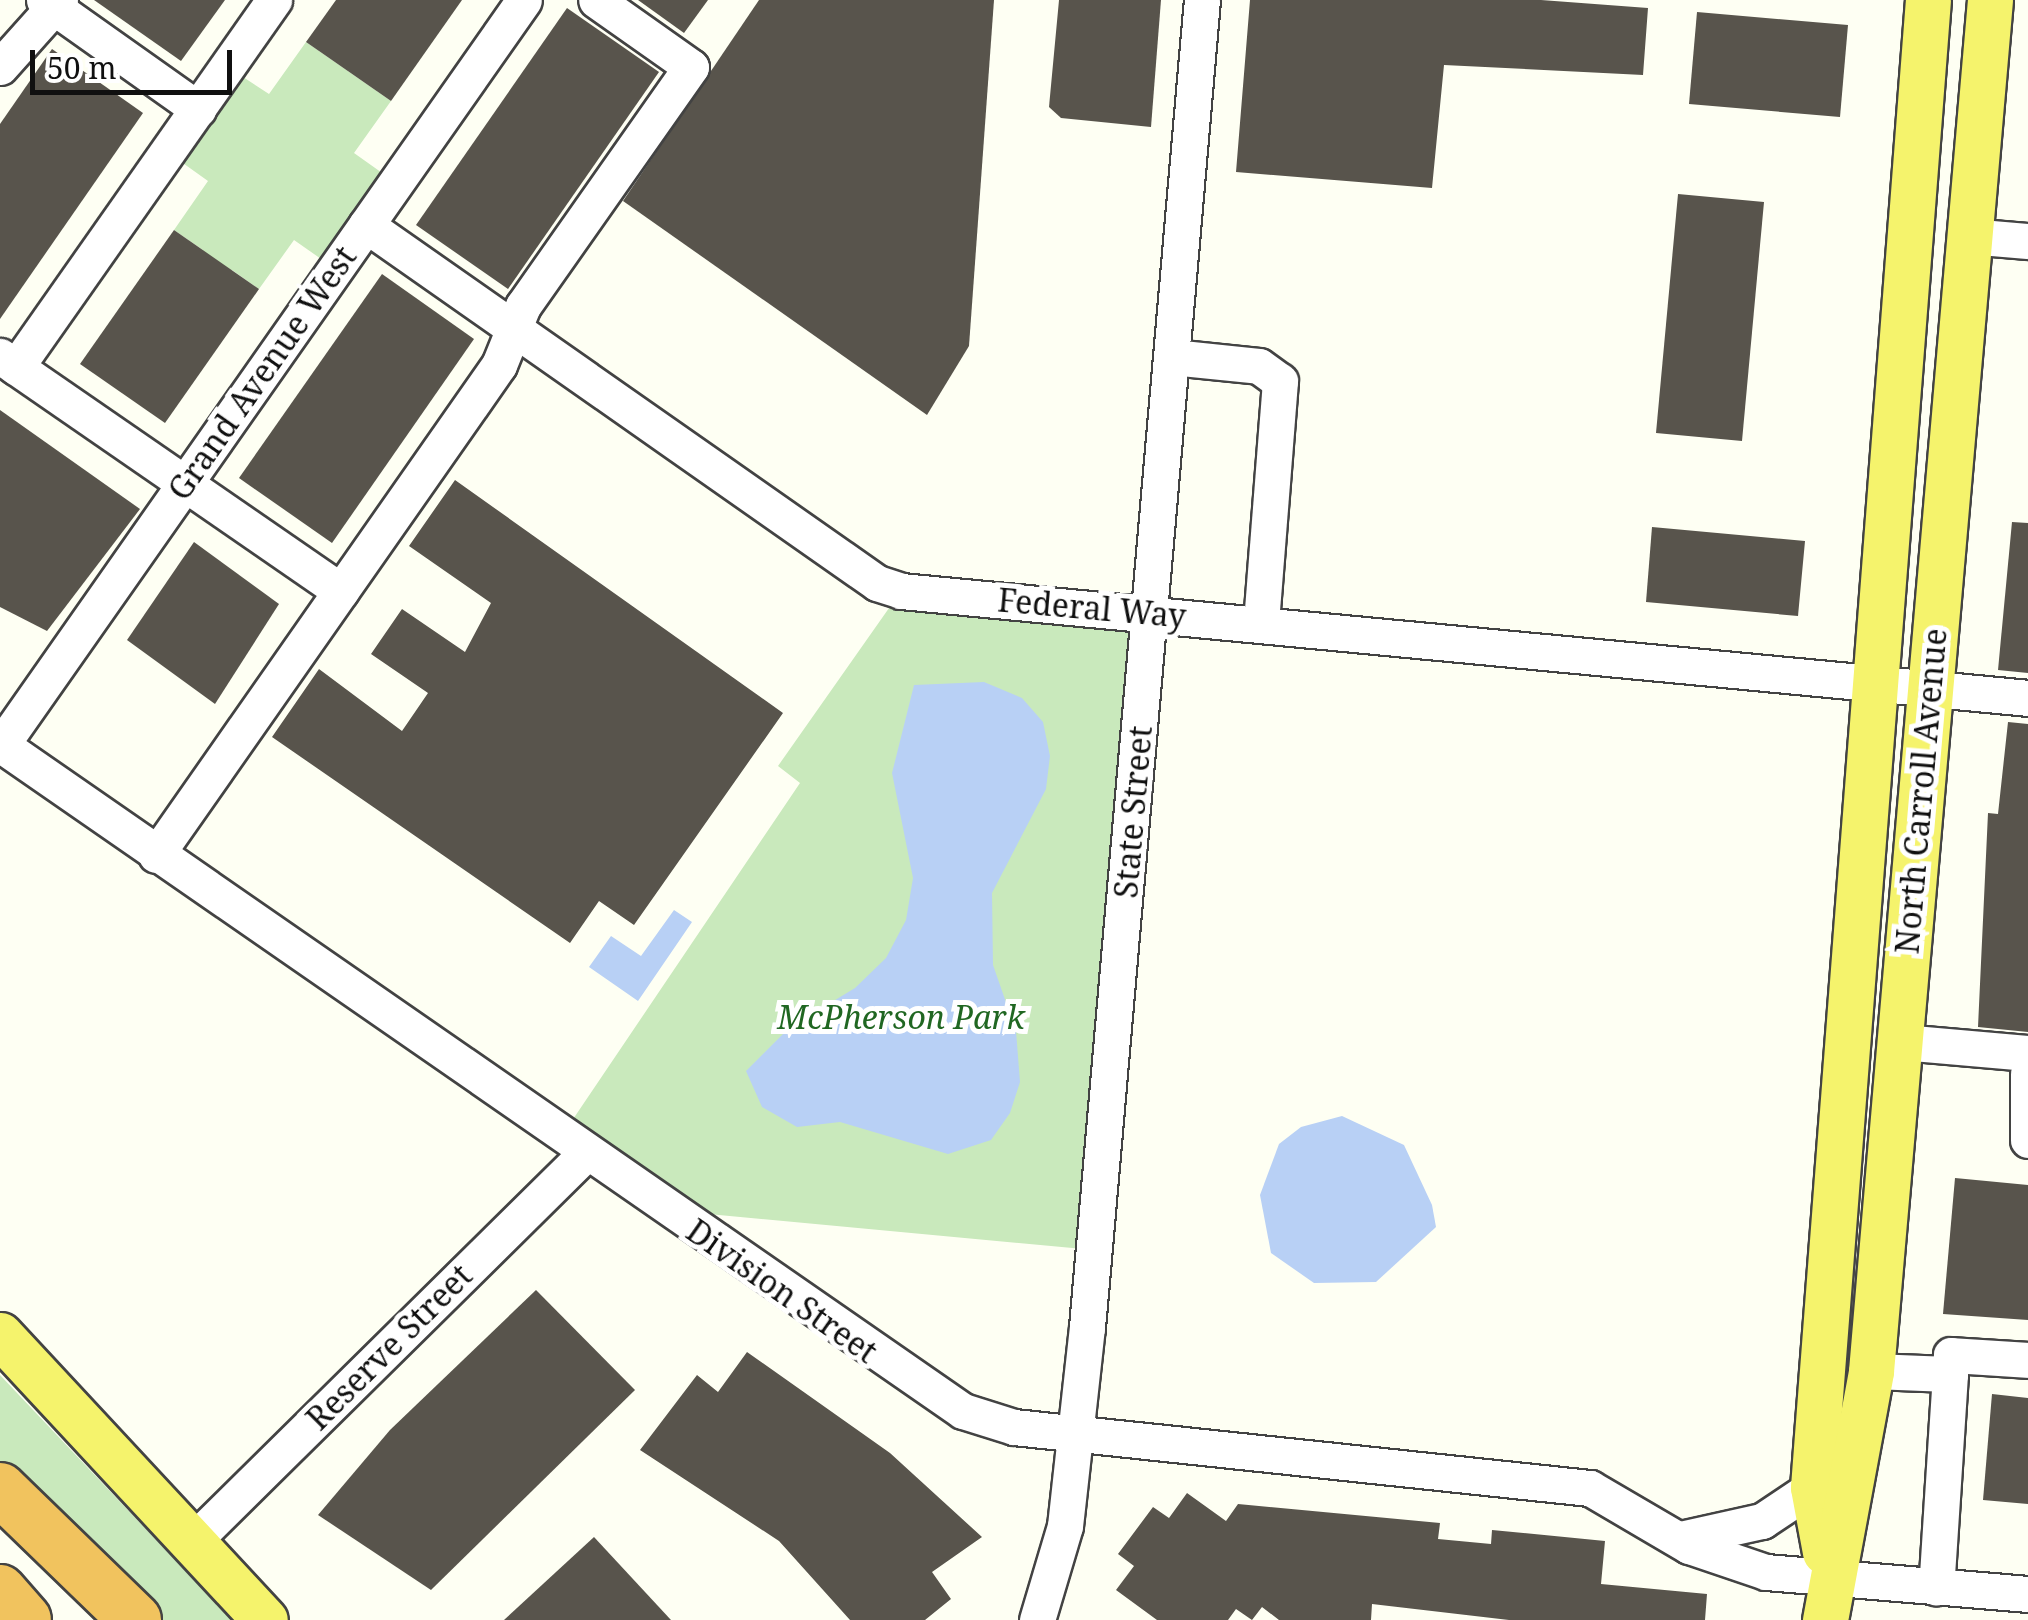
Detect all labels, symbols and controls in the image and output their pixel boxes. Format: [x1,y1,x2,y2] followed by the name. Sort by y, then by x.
[35,30,238,92] scale bar
[47,47,117,88] text: 50 m
[160,239,364,507] street label: Grand Avenue West
[996,581,1188,635] street label: Federal Way
[1888,627,1954,955] street label: North Carroll Avenue
[1106,724,1160,900] street label: State Street
[777,998,1025,1036] park label: McPherson Park
[679,1211,885,1371] street label: Division Street
[298,1256,480,1438] street label: Reserve Street

